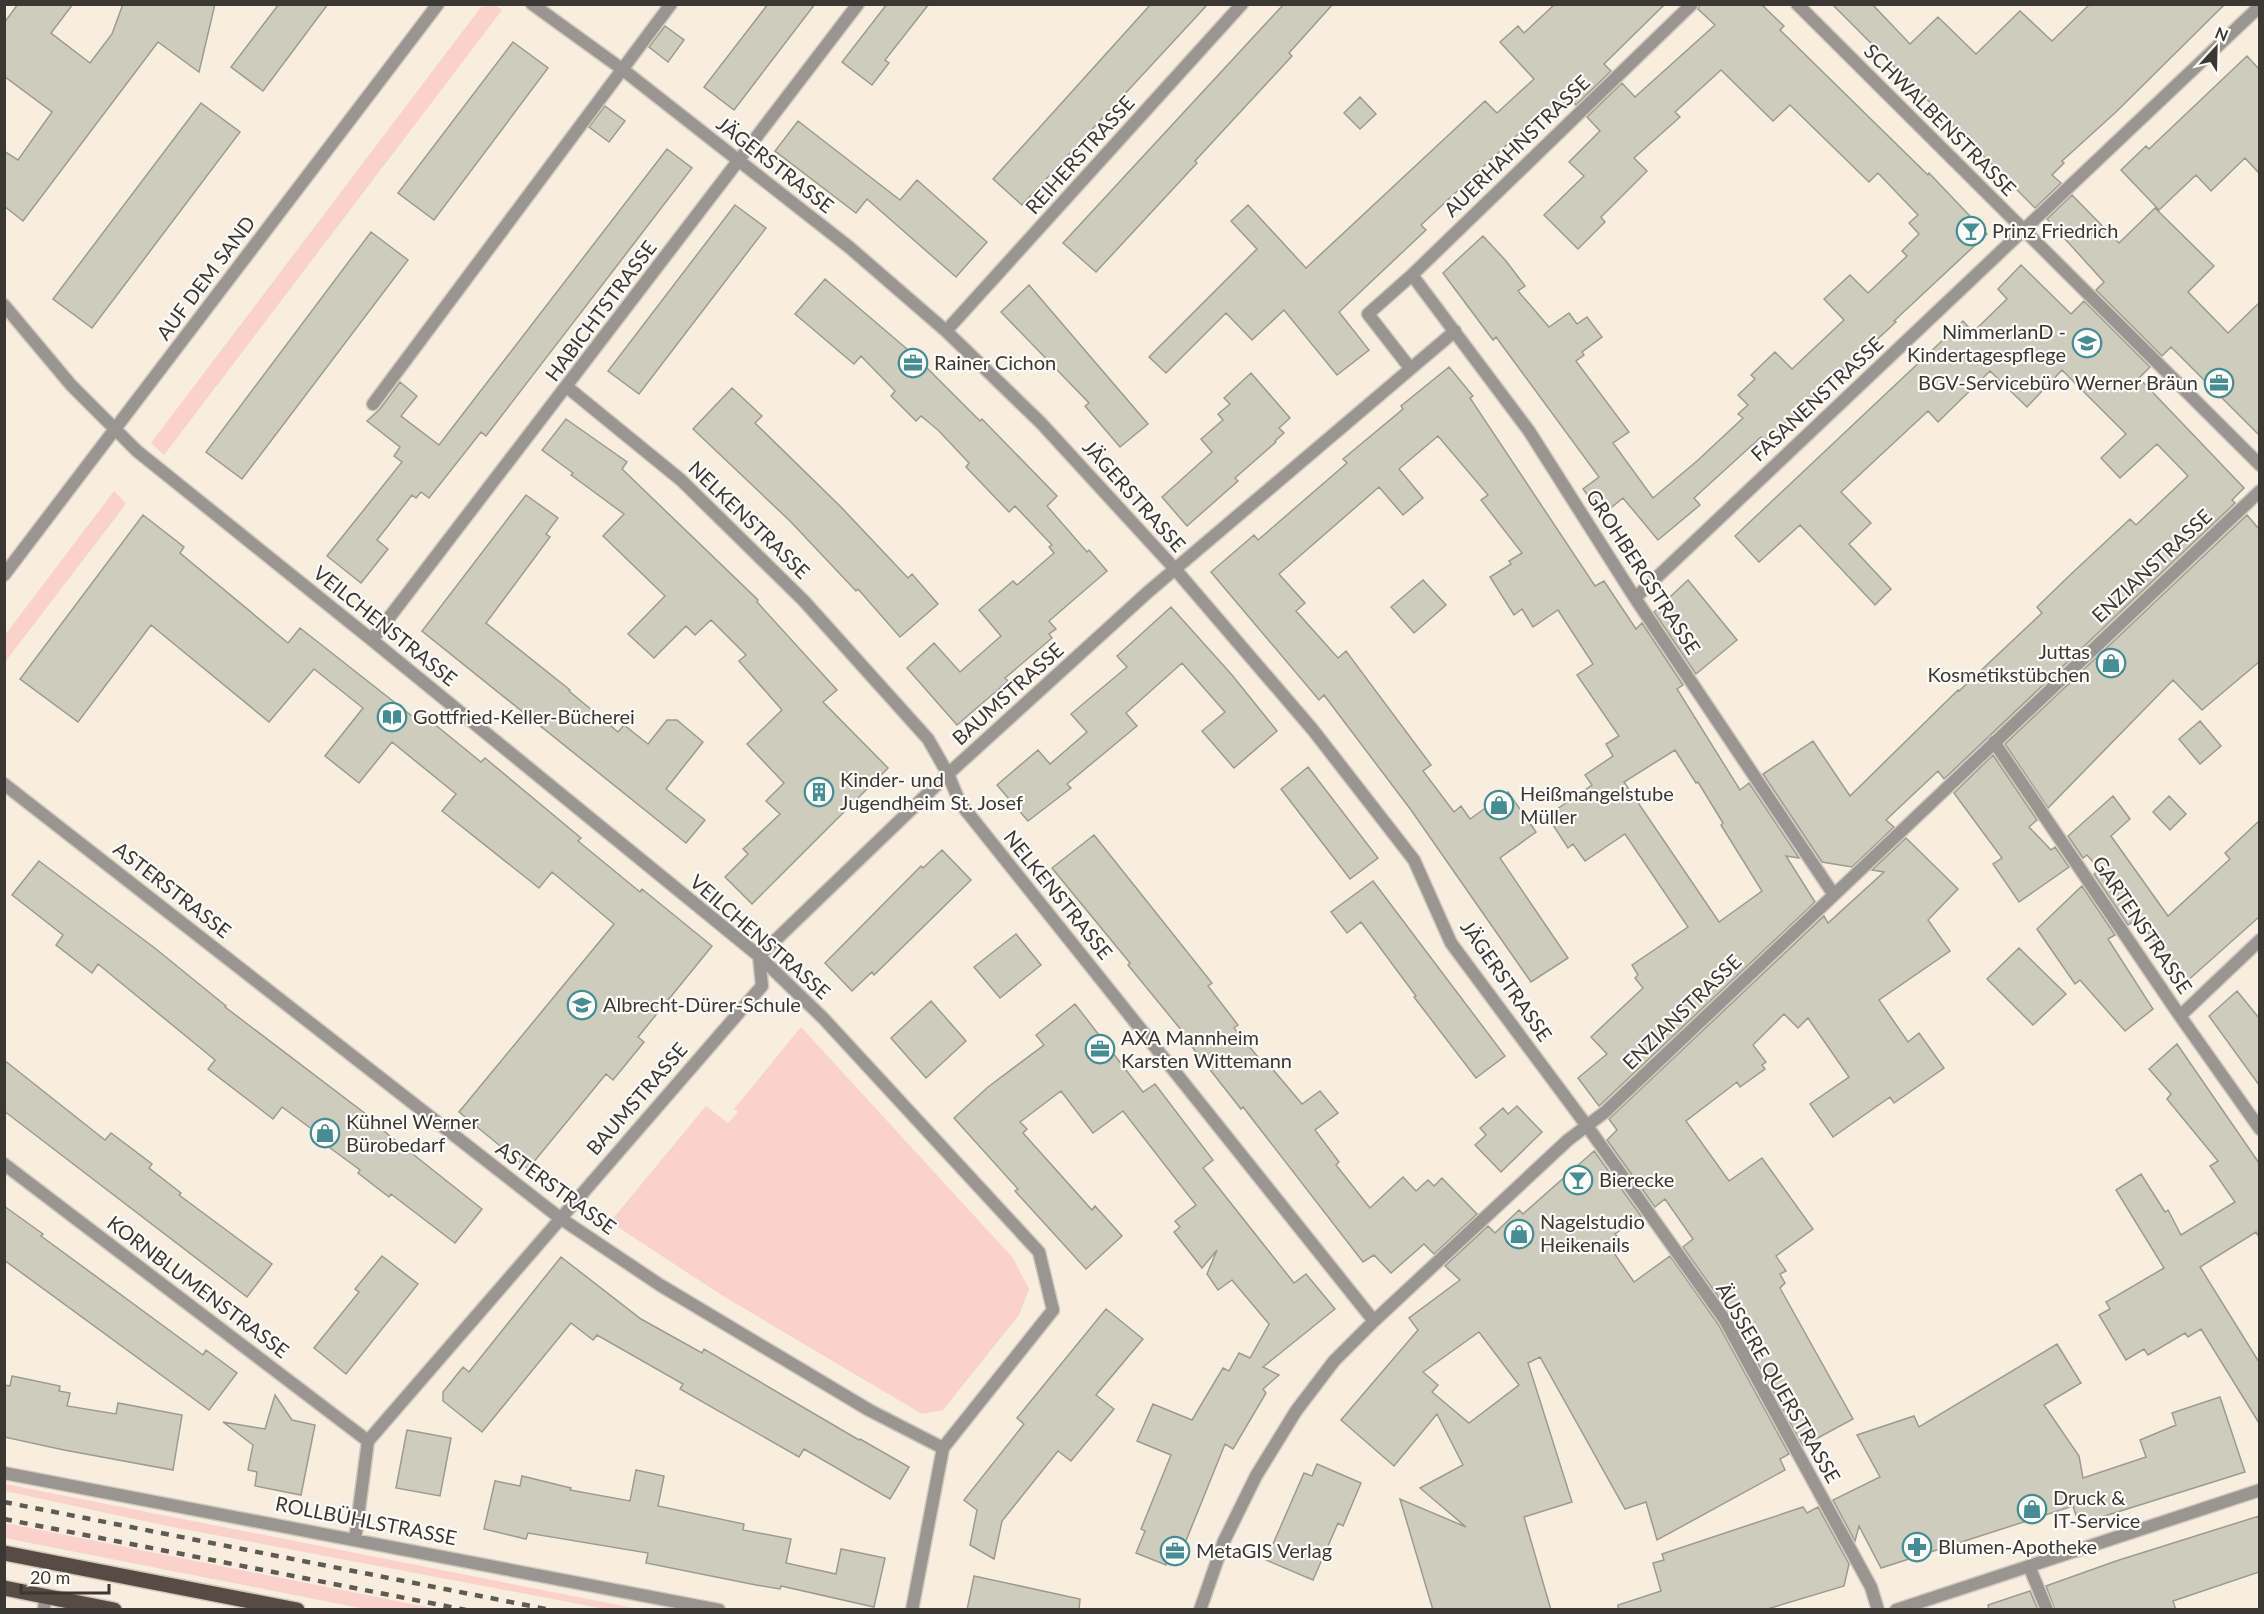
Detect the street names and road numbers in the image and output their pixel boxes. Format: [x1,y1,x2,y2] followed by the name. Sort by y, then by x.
[1860,38,2022,200] street label: SCHWALBENSTRASSE
[1438,69,1594,221] street label: AUERHAHNSTRASSE
[1020,90,1139,218] street label: REIHERSTRASSE
[712,111,839,217] street label: JÄGERSTRASSE
[151,211,260,344] street label: AUF DEM SAND
[540,235,661,385] street label: HABICHTSTRASSE
[1745,331,1887,466] street label: FASANENSTRASSE
[1078,434,1191,556] street label: JÄGERSTRASSE
[684,455,815,583] street label: NELKENSTRASSE
[1582,485,1706,658] street label: GROHBERGSTRASSE
[2086,504,2216,627] street label: ENZIANSTRASSE
[309,560,462,690] street label: VEILCHENSTRASSE
[947,637,1068,749] street label: BAUMSTRASSE
[999,825,1118,964] street label: NELKENSTRASSE
[109,836,236,942] street label: ASTERSTRASSE
[2088,851,2198,998] street label: GARTENSTRASSE
[686,869,836,1004] street label: VEILCHENSTRASSE
[1456,915,1557,1046] street label: JÄGERSTRASSE
[1617,949,1745,1074] street label: ENZIANSTRASSE
[581,1037,692,1160] street label: BAUMSTRASSE
[492,1136,621,1239] street label: ASTERSTRASSE
[103,1210,294,1362] street label: KORNBLUMENSTRASSE
[1712,1278,1846,1487] street label: ÄUSSERE QUERSTRASSE
[274,1491,459,1549] street label: ROLLBÜHLSTRASSE

